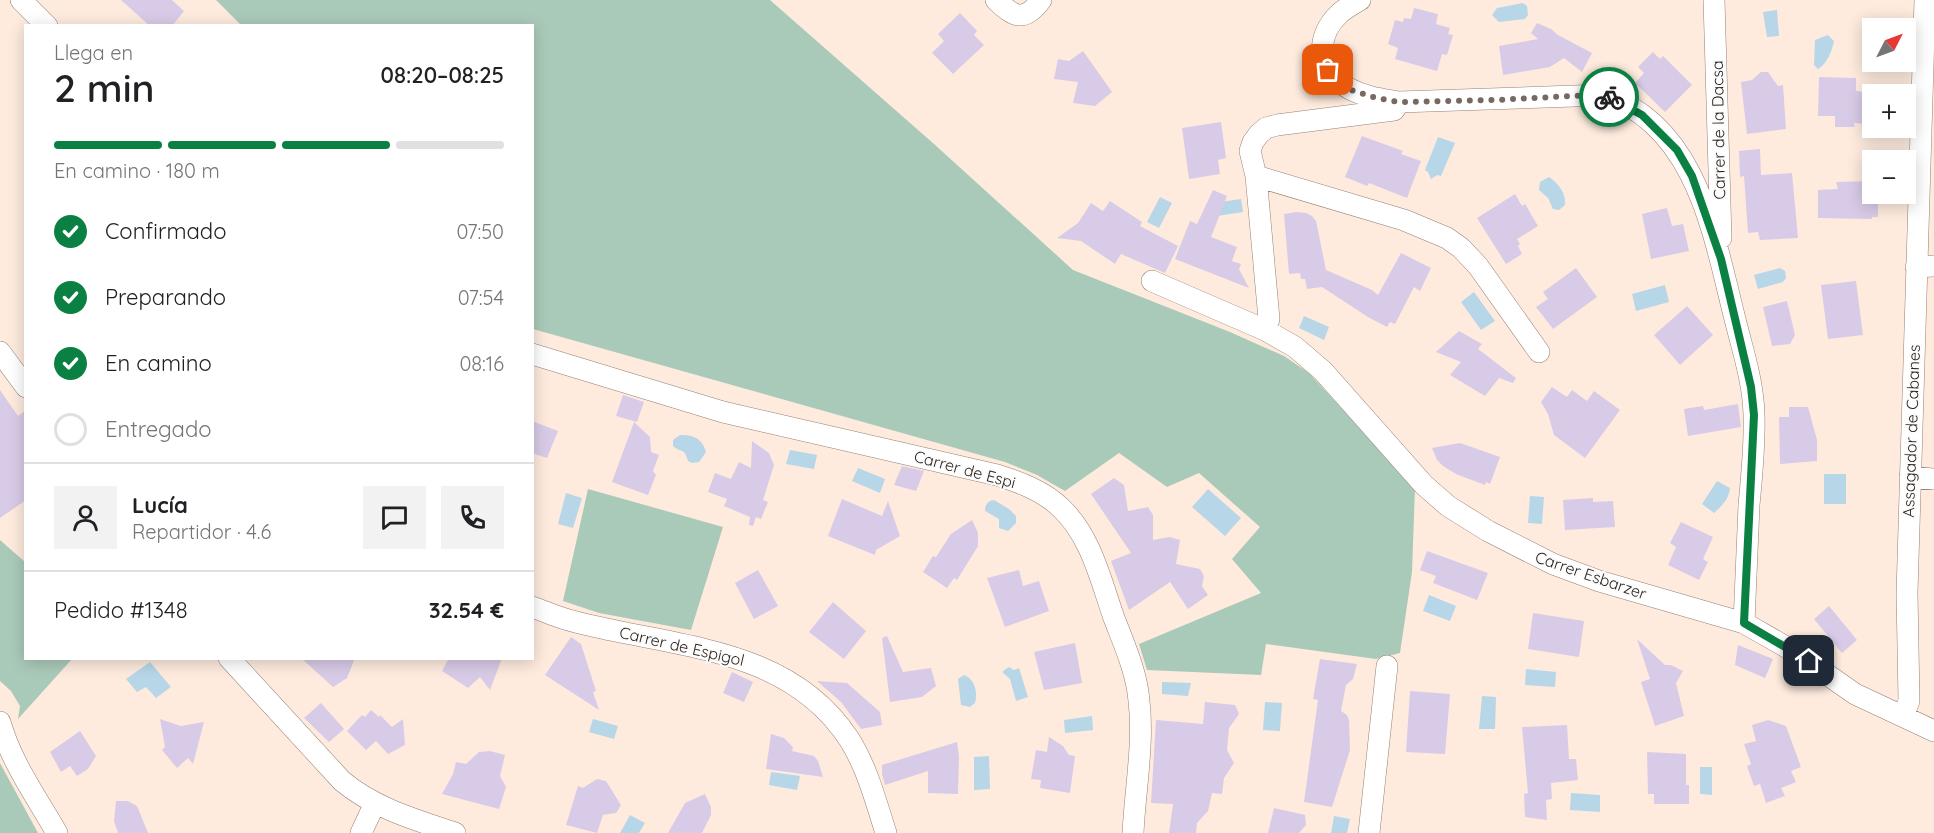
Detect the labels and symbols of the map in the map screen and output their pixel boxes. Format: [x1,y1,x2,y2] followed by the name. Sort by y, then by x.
[1862,18,1916,72] north arrow
[1302,44,1353,95] pin
[1707,60,1729,200] street label: Carrer de la Dacsa
[1579,67,1639,127] courier
[1898,344,1924,518] street label: Assagador de Cabanes
[912,446,1018,492] street label: Carrer de Espi
[1533,547,1649,603] street label: Carrer Esbarzer
[618,622,746,670] street label: Carrer de Espigol
[1783,635,1834,686] pin

